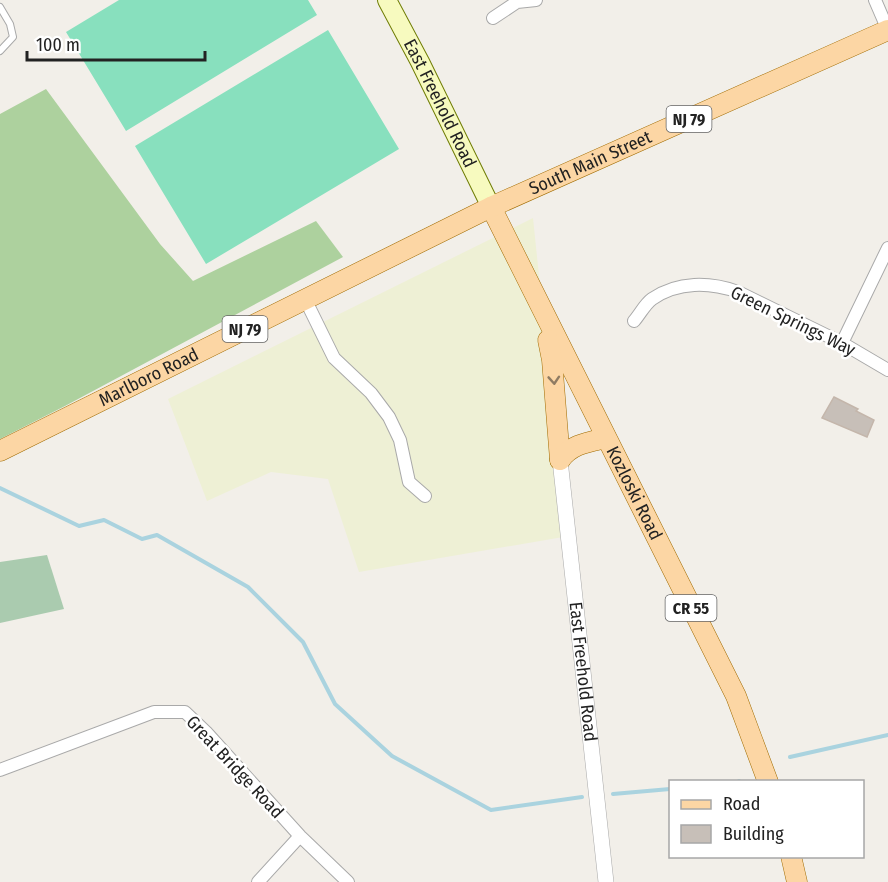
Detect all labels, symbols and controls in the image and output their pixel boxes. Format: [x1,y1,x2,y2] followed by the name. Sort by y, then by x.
[27,24,206,62] scale bar
[36,34,80,56] text: 100 m
[399,35,481,171] street label: East Freehold Road
[666,106,712,132] road number: NJ 79
[526,126,655,200] street label: South Main Street
[727,281,859,361] street label: Green Springs Way
[222,316,268,342] road number: NJ 79
[95,343,202,411] street label: Marlboro Road
[547,375,560,385] one-way arrow
[602,443,667,544] street label: Kozloski Road
[666,595,716,621] road number: CR 55
[565,601,602,743] street label: East Freehold Road
[182,711,288,823] street label: Great Bridge Road
[669,780,864,858] legend
[723,793,760,815] text: Road
[723,823,784,845] text: Building

